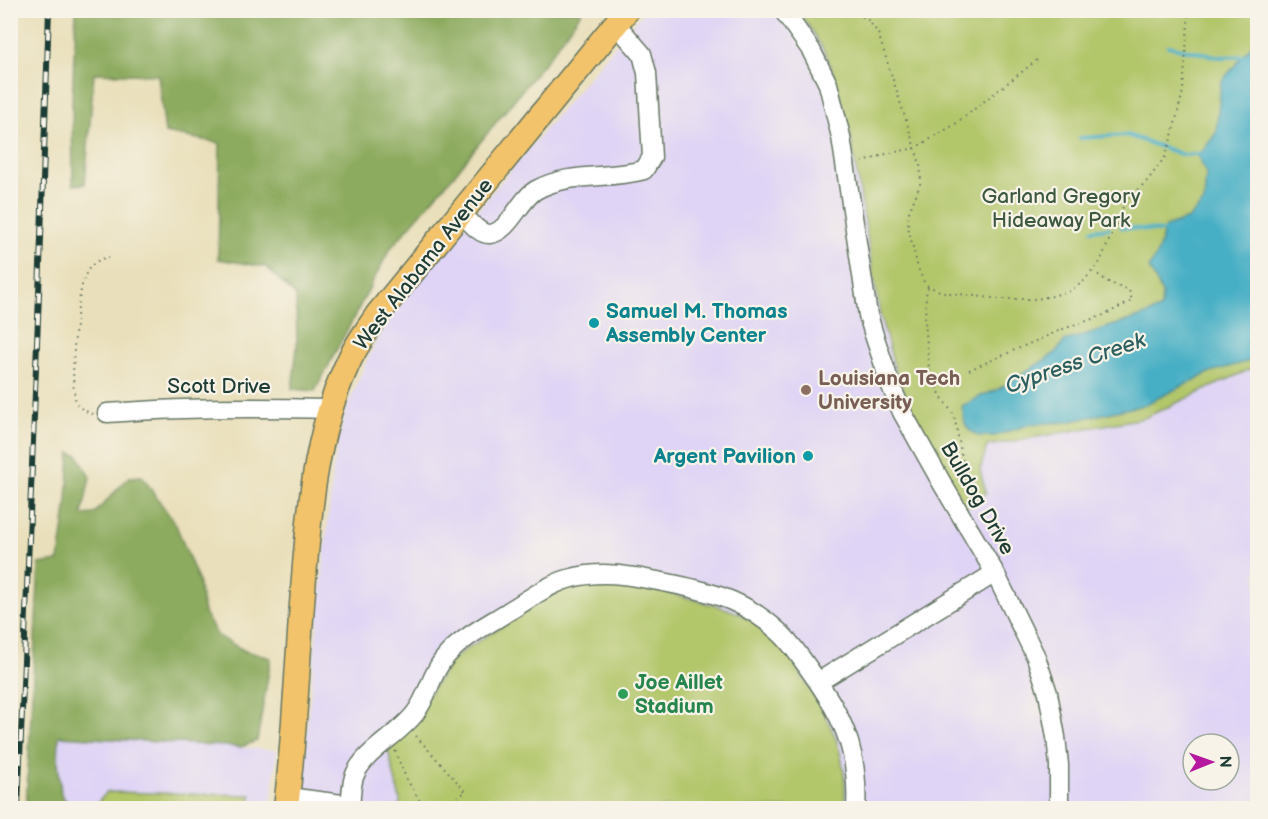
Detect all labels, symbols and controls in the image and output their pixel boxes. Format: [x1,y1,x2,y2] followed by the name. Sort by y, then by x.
[349,173,498,355] street label: West Alabama Avenue
[982,184,1141,233] park label: Garland Gregory Hideaway Park
[605,299,788,348] place label: Samuel M. Thomas Assembly Center
[587,316,601,330] marker: Samuel M. Thomas Assembly Center
[1002,326,1150,400] water label: Cypress Creek
[818,366,960,415] place label: Louisiana Tech University
[167,374,271,399] street label: Scott Drive
[799,383,813,397] marker: Louisiana Tech University
[935,437,1020,559] street label: Bulldog Drive
[653,444,796,469] place label: Argent Pavilion
[801,449,815,463] marker: Argent Pavilion
[635,670,723,719] place label: Joe Aillet Stadium
[616,687,630,701] marker: Joe Aillet Stadium
[1181,732,1241,792] north arrow
[1215,756,1234,768] text: N

